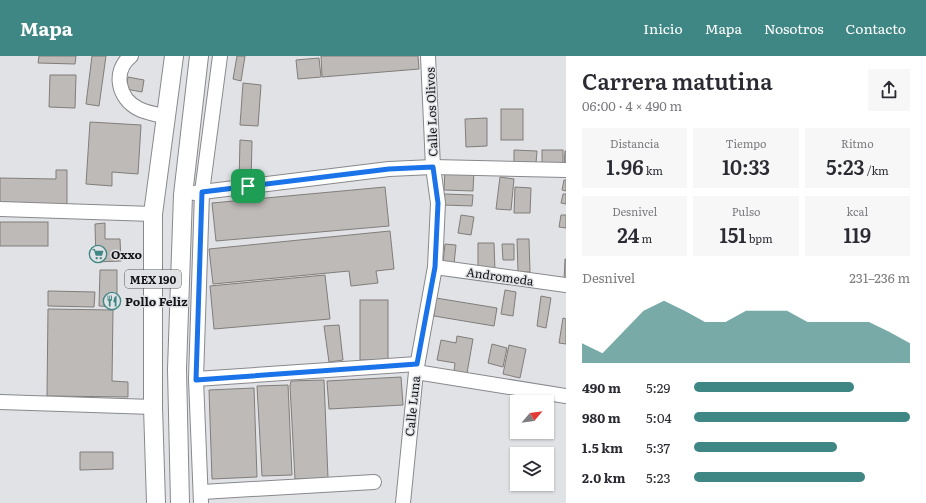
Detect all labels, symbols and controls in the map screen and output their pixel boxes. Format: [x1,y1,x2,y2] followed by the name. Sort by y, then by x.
[20,14,73,42] text: Mapa
[643,18,683,38] text: Inicio
[705,18,742,38] text: Mapa
[764,18,824,38] text: Nosotros
[846,18,906,38] text: Contacto
[582,64,773,97] text: Carrera matutina
[420,66,442,157] street label: Calle Los Olivos
[868,69,910,111] button: share
[582,96,682,115] text: 06:00 · 4 × 490 m
[610,135,659,151] text: Distancia
[725,135,767,151] text: Tiempo
[841,135,874,151] text: Ritmo
[606,151,644,181] text: 1.96
[722,151,770,181] text: 10:33
[826,151,865,181] text: 5:23
[644,162,663,178] text: km
[865,162,889,178] text: /km
[231,169,265,203] pin
[237,175,259,197] icon: arrive
[612,203,657,219] text: Desnivel
[732,203,760,219] text: Pulso
[846,203,868,219] text: kcal
[617,219,639,249] text: 24
[719,219,746,249] text: 151
[844,219,871,249] text: 119
[639,230,652,246] text: m
[746,230,773,246] text: bpm
[88,244,108,264] supermarket icon: Oxxo
[111,245,143,263] place label: Oxxo
[465,262,535,290] street label: Andromeda
[582,268,635,287] text: Desnivel
[849,268,910,287] text: 231–236 m
[125,270,181,288] road number: MEX 190
[102,291,122,311] restaurant icon: Pollo Feliz
[125,292,188,310] place label: Pollo Feliz
[400,374,424,437] street label: Calle Luna
[582,378,621,397] text: 490 m
[646,378,670,397] text: 5:29
[510,395,554,439] north arrow
[510,395,554,491] map controls
[582,408,621,427] text: 980 m
[646,408,672,427] text: 5:04
[582,438,623,457] text: 1.5 km
[646,438,670,457] text: 5:37
[510,447,554,491] button: layers
[582,468,626,487] text: 2.0 km
[646,468,670,487] text: 5:23

